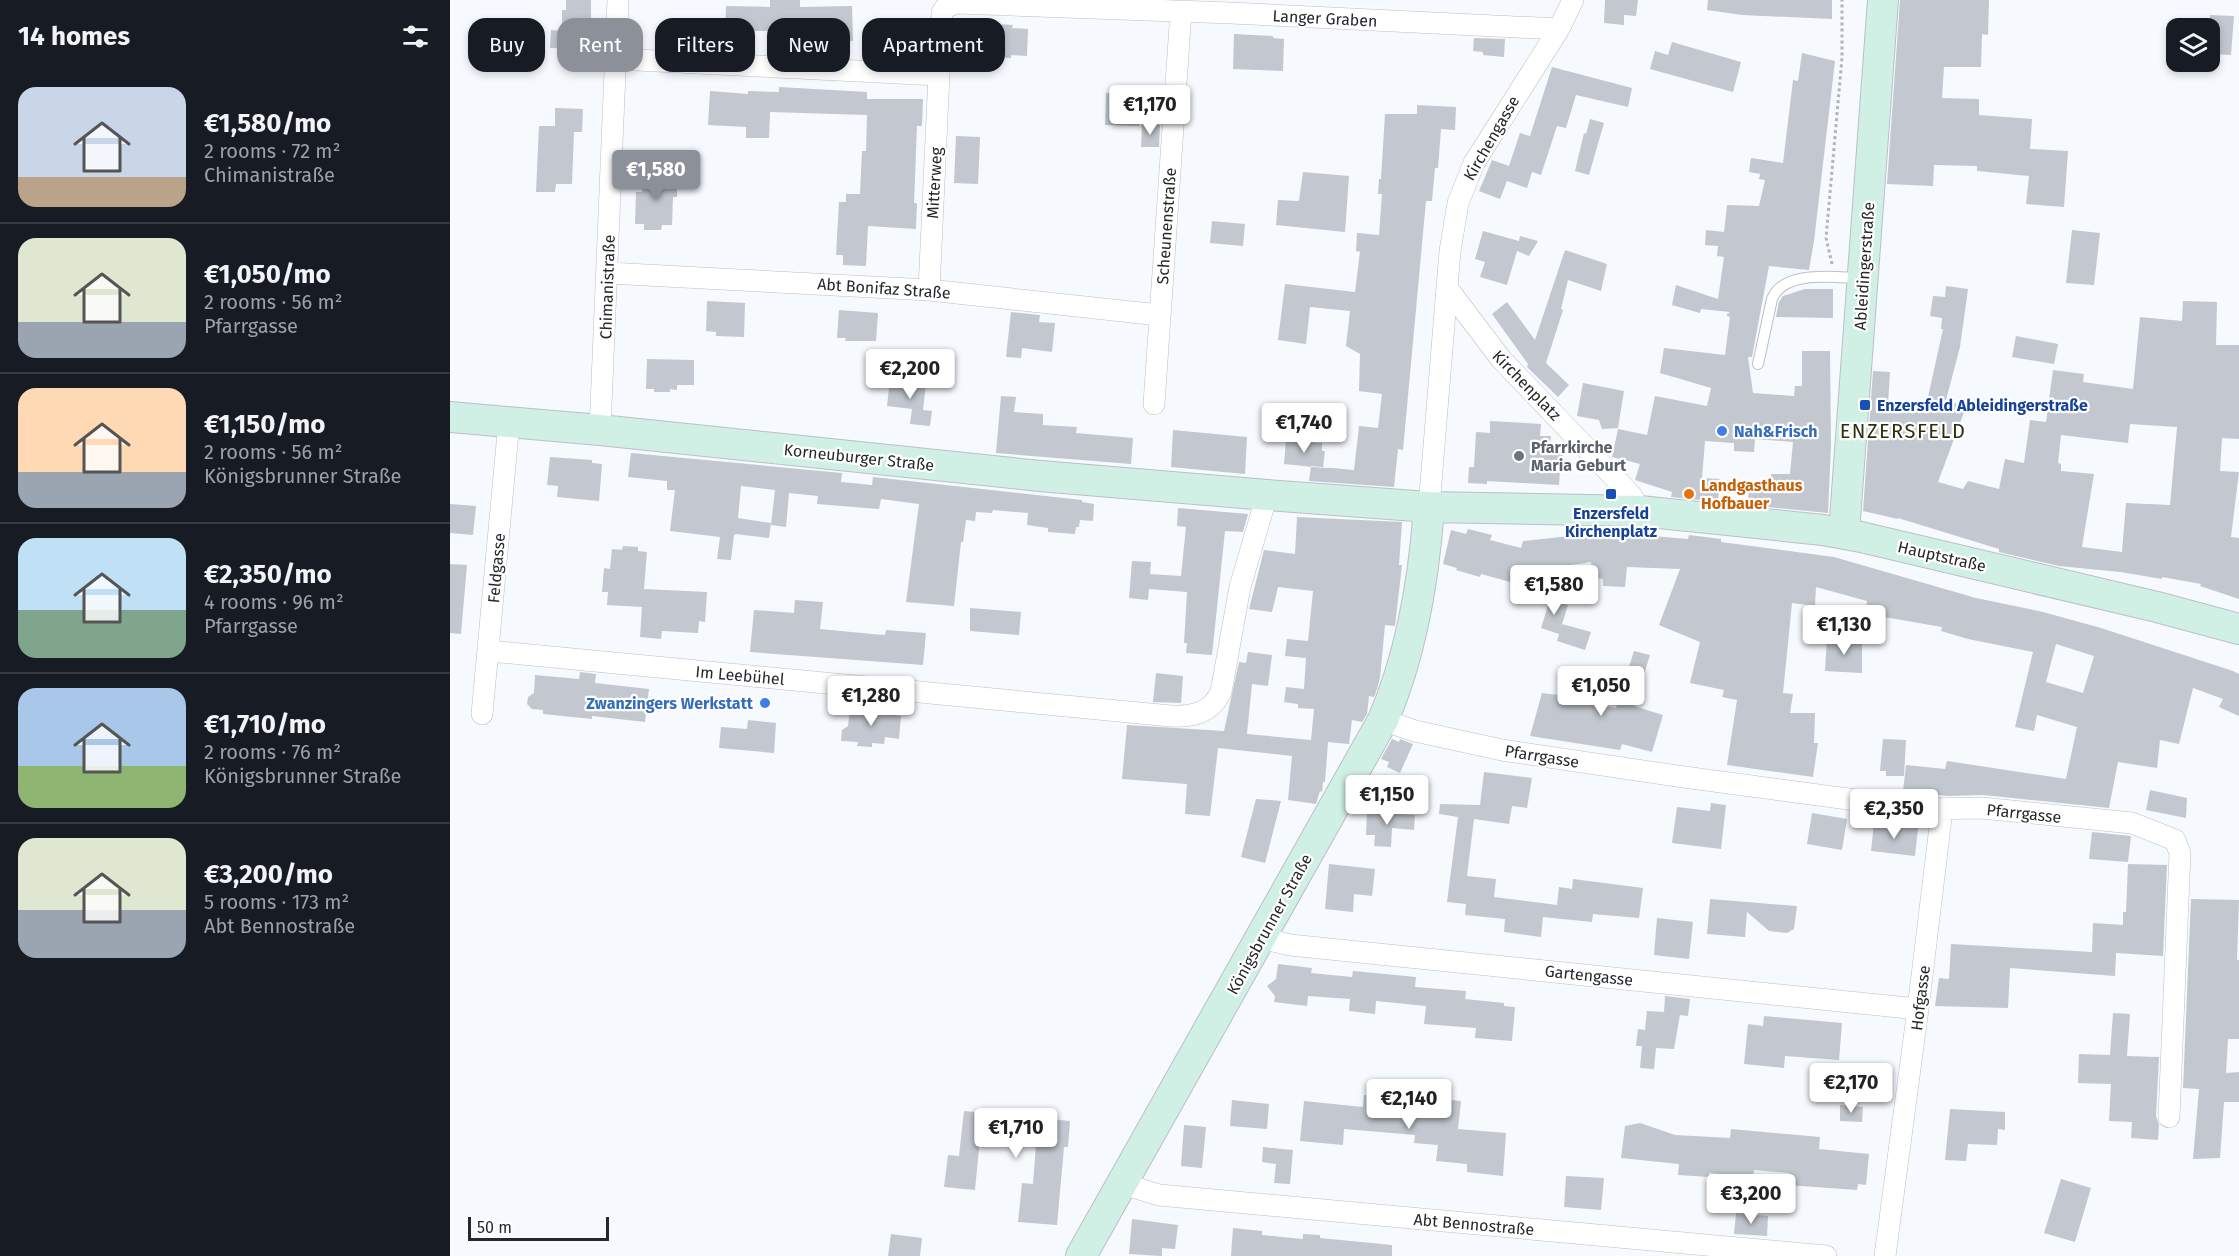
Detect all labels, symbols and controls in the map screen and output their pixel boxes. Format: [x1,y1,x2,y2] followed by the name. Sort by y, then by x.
[1272,6,1378,31] street label: Langer Graben
[468,18,545,72] chip: Buy
[557,18,643,72] chip: Rent
[655,18,755,72] chip: Filters
[767,18,850,72] chip: New
[862,18,1005,72] chip: Apartment
[2166,18,2220,72] map controls
[2166,18,2220,72] button: layers
[399,20,432,53] icon: filters
[18,21,130,52] text: 14 homes
[1101,85,1199,136] pin: €1,170
[1123,92,1177,116] text: €1,170
[1459,92,1523,184] street label: Kirchengasse
[204,108,331,139] text: €1,580/mo
[66,111,138,183] icon: home
[204,139,340,163] text: 2 rooms · 72 m²
[923,146,946,219] street label: Mitterweg
[607,150,705,201] pin: €1,580
[626,157,686,181] text: €1,580
[204,163,335,187] text: Chimanistraße
[1153,167,1180,285] street label: Scheunenstraße
[1851,201,1878,331] street label: Ableidingerstraße
[596,234,619,340] street label: Chimanistraße
[204,259,331,290] text: €1,050/mo
[66,262,138,334] icon: home
[817,274,951,303] street label: Abt Bonifaz Straße
[204,290,343,314] text: 2 rooms · 56 m²
[204,314,298,338] text: Pfarrgasse
[1488,346,1565,424] street label: Kirchenplatz
[861,349,959,400] pin: €2,200
[880,356,940,380] text: €2,200
[1877,396,2088,415] place label: Enzersfeld Ableidingerstraße
[1858,398,1872,412] marker: Enzersfeld Ableidingerstraße
[1255,403,1353,454] pin: €1,740
[204,409,325,440] text: €1,150/mo
[1276,410,1332,434] text: €1,740
[66,412,138,484] icon: home
[1840,419,1966,443] district label: ENZERSFELD
[1734,422,1818,441] place label: Nah&Frisch
[1715,424,1729,438] marker: Nah&Frisch
[1531,438,1627,475] place label: Pfarrkirche Maria Geburt
[204,440,343,464] text: 2 rooms · 56 m²
[783,440,935,475] street label: Korneuburger Straße
[1512,449,1526,463] marker: Pfarrkirche Maria Geburt
[204,464,402,488] text: Königsbrunner Straße
[1701,476,1803,513] place label: Landgasthaus Hofbauer
[1604,487,1618,501] marker: Enzersfeld Kirchenplatz
[1682,487,1696,501] marker: Landgasthaus Hofbauer
[1565,504,1658,541] place label: Enzersfeld Kirchenplatz
[484,532,509,604] street label: Feldgasse
[1896,537,1988,576] street label: Hauptstraße
[204,559,332,590] text: €2,350/mo
[66,562,138,634] icon: home
[1505,565,1603,616] pin: €1,580
[1524,572,1584,596] text: €1,580
[204,590,344,614] text: 4 rooms · 96 m²
[1795,605,1893,656] pin: €1,130
[1817,612,1871,636] text: €1,130
[204,614,298,638] text: Pfarrgasse
[695,662,786,689] street label: Im Leebühel
[1552,666,1650,717] pin: €1,050
[1571,673,1631,697] text: €1,050
[822,676,920,727] pin: €1,280
[842,683,900,707] text: €1,280
[586,694,754,713] place label: Zwanzingers Werkstatt
[758,696,772,710] marker: Zwanzingers Werkstatt
[204,709,326,740] text: €1,710/mo
[66,712,138,784] icon: home
[204,740,341,764] text: 2 rooms · 76 m²
[1503,741,1581,772] street label: Pfarrgasse
[204,764,402,788] text: Königsbrunner Straße
[1338,775,1436,826] pin: €1,150
[1360,782,1415,806] text: €1,150
[1845,789,1943,840] pin: €2,350
[1864,796,1924,820] text: €2,350
[1986,800,2062,827] street label: Pfarrgasse
[1223,851,1316,998] street label: Königsbrunner Straße
[204,859,333,890] text: €3,200/mo
[66,862,138,934] icon: home
[204,890,349,914] text: 5 rooms · 173 m²
[204,914,355,938] text: Abt Bennostraße
[1544,961,1634,990] street label: Gartengasse
[1907,964,1934,1032] street label: Hofgasse
[1802,1063,1900,1114] pin: €2,170
[1824,1070,1878,1094] text: €2,170
[1360,1079,1458,1130] pin: €2,140
[1380,1086,1438,1110] text: €2,140
[967,1108,1065,1159] pin: €1,710
[988,1115,1044,1139] text: €1,710
[1702,1174,1800,1225] pin: €3,200
[1721,1181,1781,1205] text: €3,200
[1413,1210,1535,1239] street label: Abt Bennostraße
[468,1214,609,1242] scale bar
[477,1218,512,1237] text: 50 m

